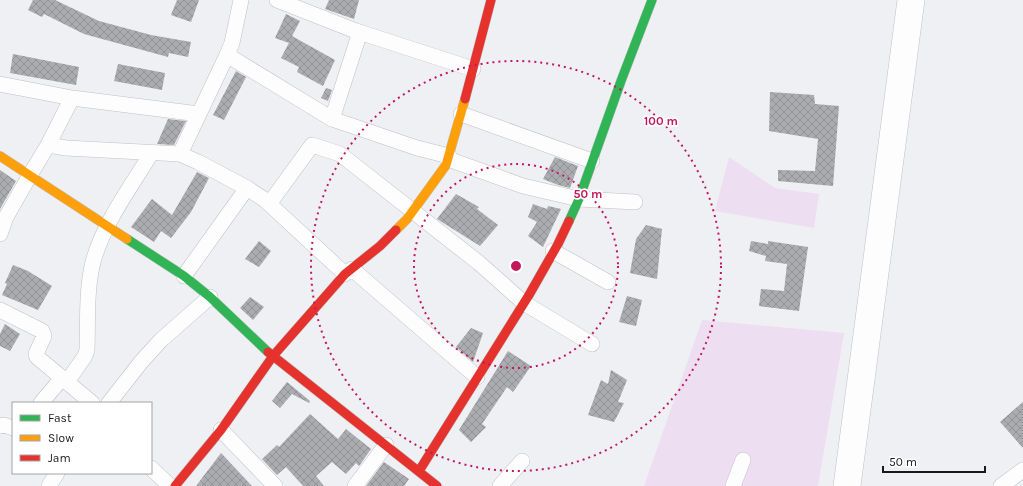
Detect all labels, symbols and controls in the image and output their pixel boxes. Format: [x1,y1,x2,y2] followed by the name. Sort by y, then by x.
[644,114,678,128] text: 100 m
[574,187,603,201] text: 50 m
[509,259,523,273] centre of rings
[12,402,152,474] legend
[48,411,72,425] text: Fast
[48,431,74,445] text: Slow
[883,448,985,474] scale bar
[48,451,71,465] text: Jam
[889,455,917,469] text: 50 m

